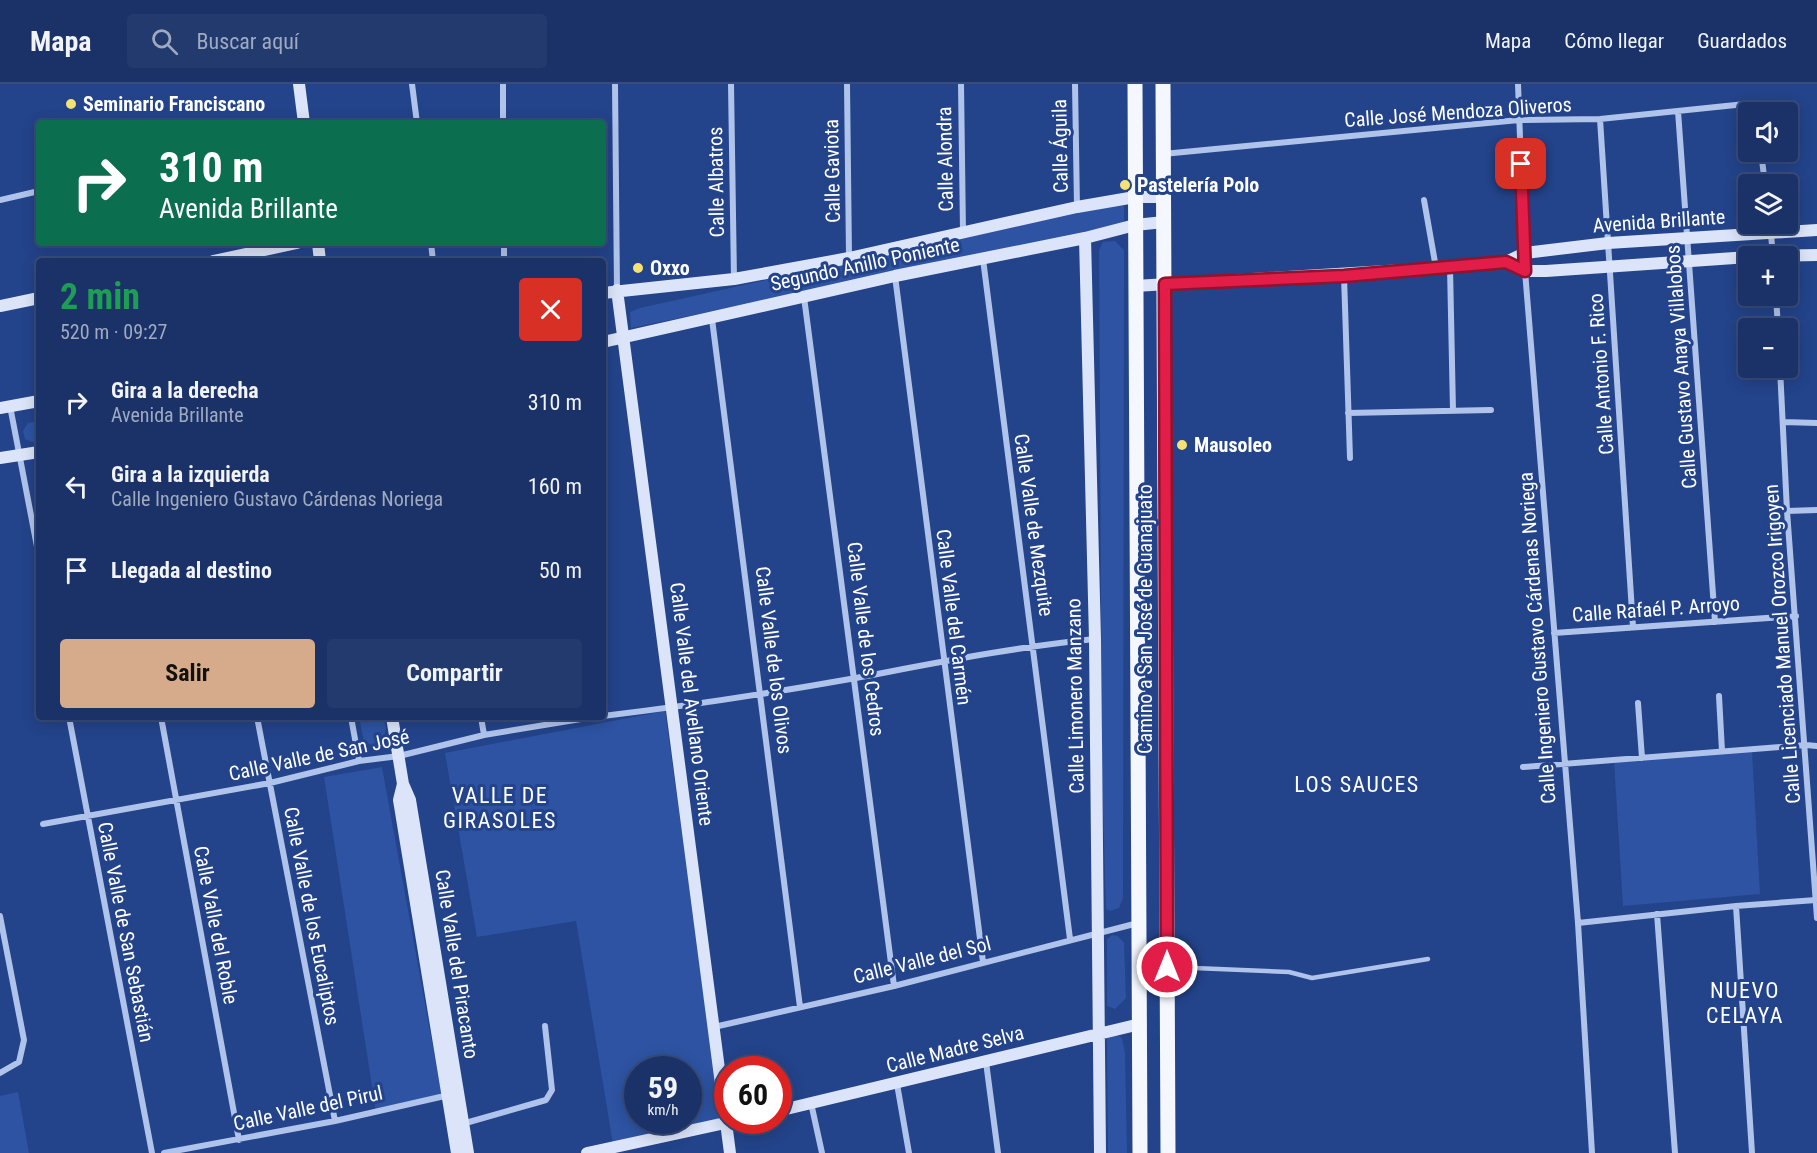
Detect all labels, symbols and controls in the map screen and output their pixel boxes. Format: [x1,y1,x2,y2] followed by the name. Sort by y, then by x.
[127,14,547,68] search box
[30,25,91,58] text: Mapa
[148,25,181,58] icon: search
[196,29,299,54] text: Buscar aquí
[1485,29,1531,53] text: Mapa
[1564,29,1664,53] text: Cómo llegar
[1697,29,1787,53] text: Guardados
[83,92,265,116] place label: Seminario Franciscano
[1344,92,1572,132] street label: Calle José Mendoza Oliveros
[64,97,78,111] marker: Seminario Franciscano
[1047,99,1073,193] street label: Calle Águila
[1738,102,1798,378] map controls
[1738,102,1798,162] button: sound
[932,106,958,212] street label: Calle Alondra
[819,119,845,223] street label: Calle Gaviota
[703,126,729,238] street label: Calle Albatros
[1495,138,1546,189] pin
[159,143,264,192] text: 310 m
[60,144,138,222] icon: right
[1504,147,1537,180] icon: arrive
[1137,173,1259,197] place label: Pastelería Polo
[1738,174,1798,234] button: layers
[1118,178,1132,192] marker: Pastelería Polo
[159,193,338,225] text: Avenida Brillante
[1592,204,1726,238] street label: Avenida Brillante
[768,232,962,296] street label: Segundo Anillo Poniente
[1661,244,1701,490] street label: Calle Gustavo Anaya Villalobos
[1738,246,1798,306] button: +
[650,256,690,280] place label: Oxxo
[631,261,645,275] marker: Oxxo
[60,276,140,318] text: 2 min
[519,278,582,341] button: close
[1583,293,1619,455] street label: Calle Antonio F. Rico
[1738,318,1798,378] button: −
[60,320,167,344] text: 520 m · 09:27
[111,378,259,403] text: Gira a la derecha
[60,386,93,419] icon: right
[528,390,582,415] text: 310 m
[111,403,244,427] text: Avenida Brillante
[1009,432,1059,618] street label: Calle Valle de Mezquite
[1194,433,1272,457] place label: Mausoleo
[1175,438,1189,452] marker: Mausoleo
[111,462,270,487] text: Gira a la izquierda
[60,470,93,503] icon: left
[1513,471,1561,805] street label: Calle Ingeniero Gustavo Cárdenas Noriega
[528,474,582,499] text: 160 m
[1133,484,1157,754] street label: Camino a San José de Guanajuato
[1759,484,1805,804] street label: Calle Licenciado Manuel Orozco Irigoyen
[111,487,443,511] text: Calle Ingeniero Gustavo Cárdenas Noriega
[931,528,977,706] street label: Calle Valle del Carmén
[842,541,890,737] street label: Calle Valle de los Cedros
[60,554,93,587] icon: arrive
[111,558,272,583] text: Llegada al destino
[539,558,582,583] text: 50 m
[751,565,797,755] street label: Calle Valle de los Olivos
[665,581,719,827] street label: Calle Valle del Avellano Oriente
[1571,591,1741,627] street label: Calle Rafaél P. Arroyo
[1061,598,1089,794] street label: Calle Limonero Manzano
[60,639,315,708] button: Salir
[327,639,582,708] button: Compartir
[227,724,411,786] street label: Calle Valle de San José
[1294,772,1420,797] district label: LOS SAUCES
[443,783,557,833] district label: VALLE DE GIRASOLES
[279,805,345,1027] street label: Calle Valle de los Eucaliptos
[93,820,159,1044] street label: Calle Valle de San Sebastián
[189,844,243,1006] street label: Calle Valle del Roble
[430,868,484,1060] street label: Calle Valle del Piracanto
[851,931,993,989] street label: Calle Valle del Sol
[1135,935,1199,999] position arrow
[1706,978,1784,1028] district label: NUEVO CELAYA
[884,1020,1026,1078] street label: Calle Madre Selva
[714,1056,792,1134] speed limit sign: 60
[648,1070,678,1105] text: 59
[231,1080,385,1136] street label: Calle Valle del Pirul
[648,1101,678,1119] text: km/h

